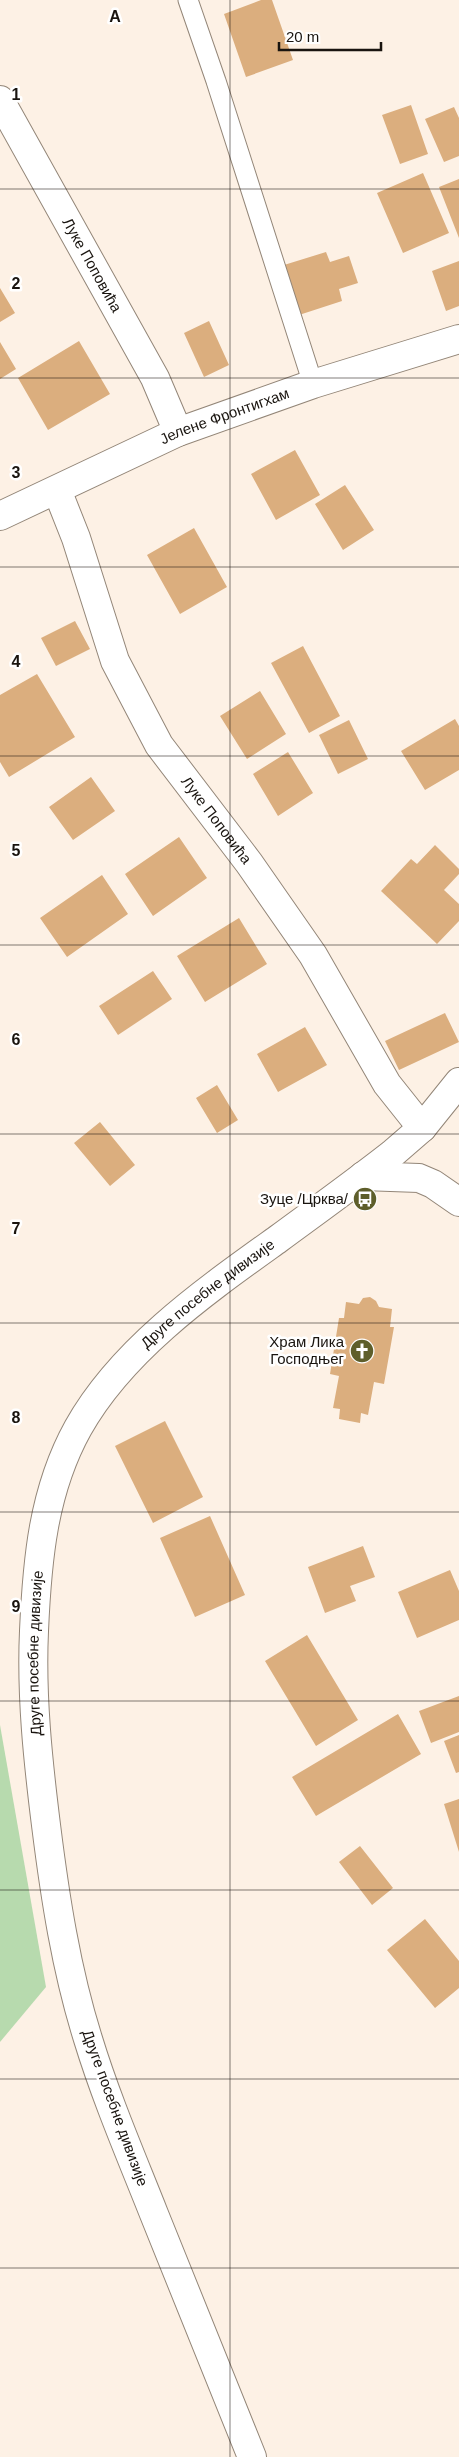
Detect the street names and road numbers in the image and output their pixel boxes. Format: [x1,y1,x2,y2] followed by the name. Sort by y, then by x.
[59,215,126,316] street label: Луке Поповића
[157,384,291,447] street label: Јелене Фронтигхам
[178,773,256,867] street label: Луке Поповића
[137,1235,278,1351] street label: Друге посебне дивизије
[24,1570,46,1736] street label: Друге посебне дивизије
[79,2027,152,2188] street label: Друге посебне дивизије

